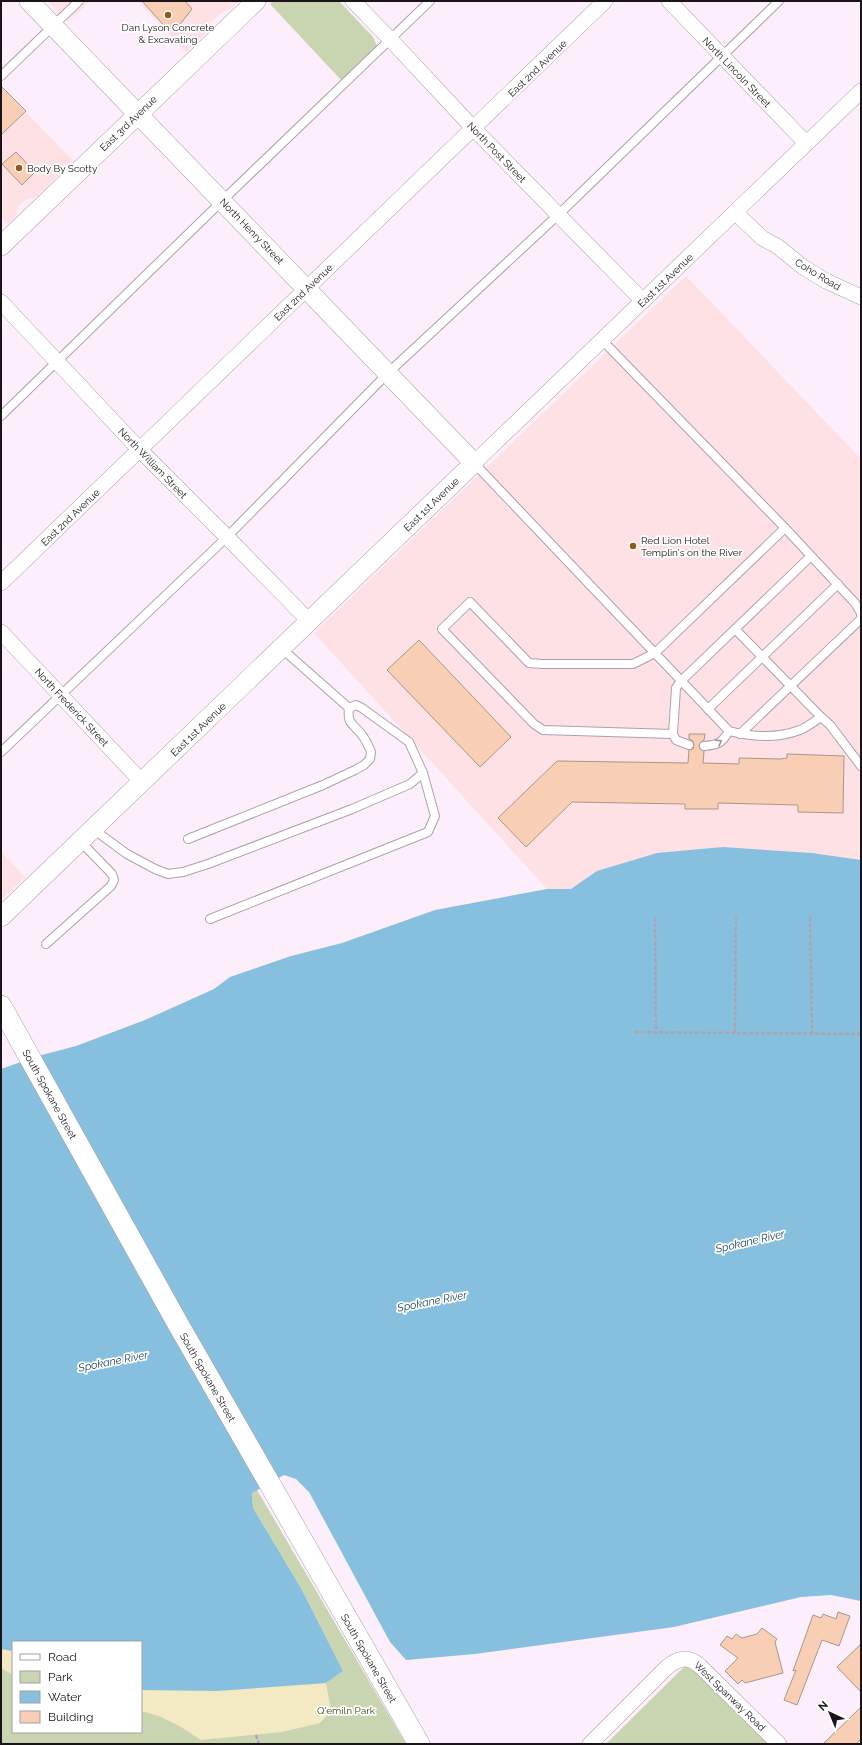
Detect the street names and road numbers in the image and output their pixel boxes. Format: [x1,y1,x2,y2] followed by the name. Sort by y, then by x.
[700,35,773,110] street label: North Lincoln Street
[506,38,569,99] street label: East 2nd Avenue
[98,93,159,153] street label: East 3rd Avenue
[465,120,529,185] street label: North Post Street
[218,196,286,267] street label: North Henry Street
[636,251,695,309] street label: East 1st Avenue
[793,257,842,292] street label: Coho Road
[272,262,335,323] street label: East 2nd Avenue
[116,426,190,501] street label: North William Street
[402,475,461,533] street label: East 1st Avenue
[39,487,102,548] street label: East 2nd Avenue
[33,666,111,749] street label: North Frederick Street
[169,700,228,758] street label: East 1st Avenue
[20,1048,79,1141] street label: South Spokane Street
[178,1331,238,1424] street label: South Spokane Street
[339,1612,399,1705] street label: South Spokane Street
[692,1659,768,1733] street label: West Spanway Road

